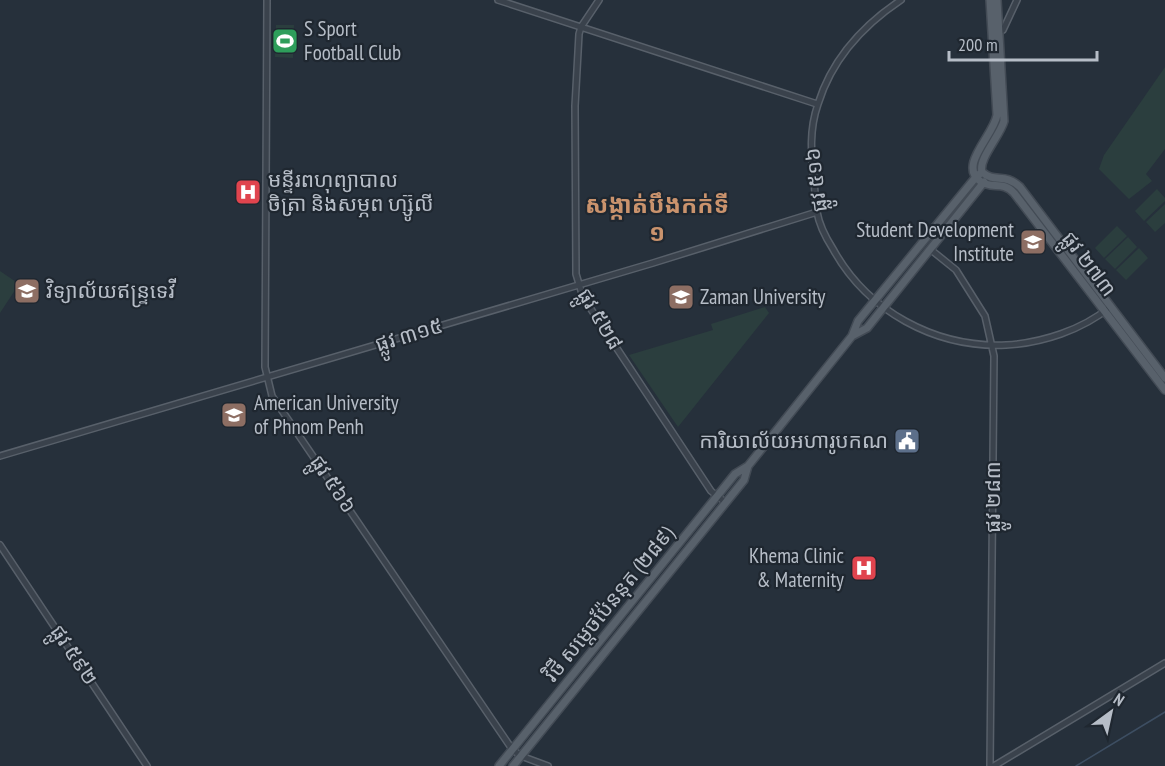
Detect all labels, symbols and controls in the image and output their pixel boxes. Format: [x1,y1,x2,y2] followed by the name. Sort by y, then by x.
[304,15,401,66] place label: S Sport Football Club
[949,24,1098,62] scale bar
[270,26,300,56] sports icon: S Sport Football Club
[958,33,998,56] text: 200 m
[798,146,839,214] street label: ផ្លូវ ៥១៦
[268,166,433,222] place label: មន្ទីរពហុព្យាបាល ចិត្រា និងសម្ភព ហ្ស៊ូលី
[233,177,263,207] hospital icon: មន្ទីរពហុព្យាបាល ចិត្រា និងសម្ភព ហ្ស៊ូលី
[585,189,729,248] district label: សង្កាត់បឹងកក់ទី ១
[856,216,1014,267] place label: Student Development Institute
[1051,226,1123,305] street label: ផ្លូវ ២៧៣
[1018,227,1048,257] school or university icon: Student Development Institute
[12,276,42,306] school or university icon: វិទ្យាល័យឥន្រ្ទទេវី
[45,277,177,308] place label: វិទ្យាល័យឥន្រ្ទទេវី
[666,282,696,312] school or university icon: Zaman University
[566,283,629,358] street label: ផ្លូវ ៥២៨
[700,283,826,310] place label: Zaman University
[372,311,448,364] street label: ផ្លូវ ៣១៥
[254,389,399,440] place label: American University of Phnom Penh
[219,400,249,430] school or university icon: American University of Phnom Penh
[892,426,922,456] public building icon: ការិយាល័យអហារូបកណ
[699,427,888,455] place label: ការិយាល័យអហារូបកណ
[299,449,363,522] street label: ផ្លូវ ៥៦៦
[979,461,1012,533] street label: ផ្លូវ ២៨៣
[537,520,680,688] street label: វិថី សម្តេចប៉ែននុត (២៨៩)
[749,542,845,593] place label: Khema Clinic & Maternity
[849,553,879,583] hospital icon: Khema Clinic & Maternity
[39,619,104,694] street label: ផ្លូវ ៥៩២
[1081,682,1141,742] north arrow
[1110,689,1128,710] text: N

